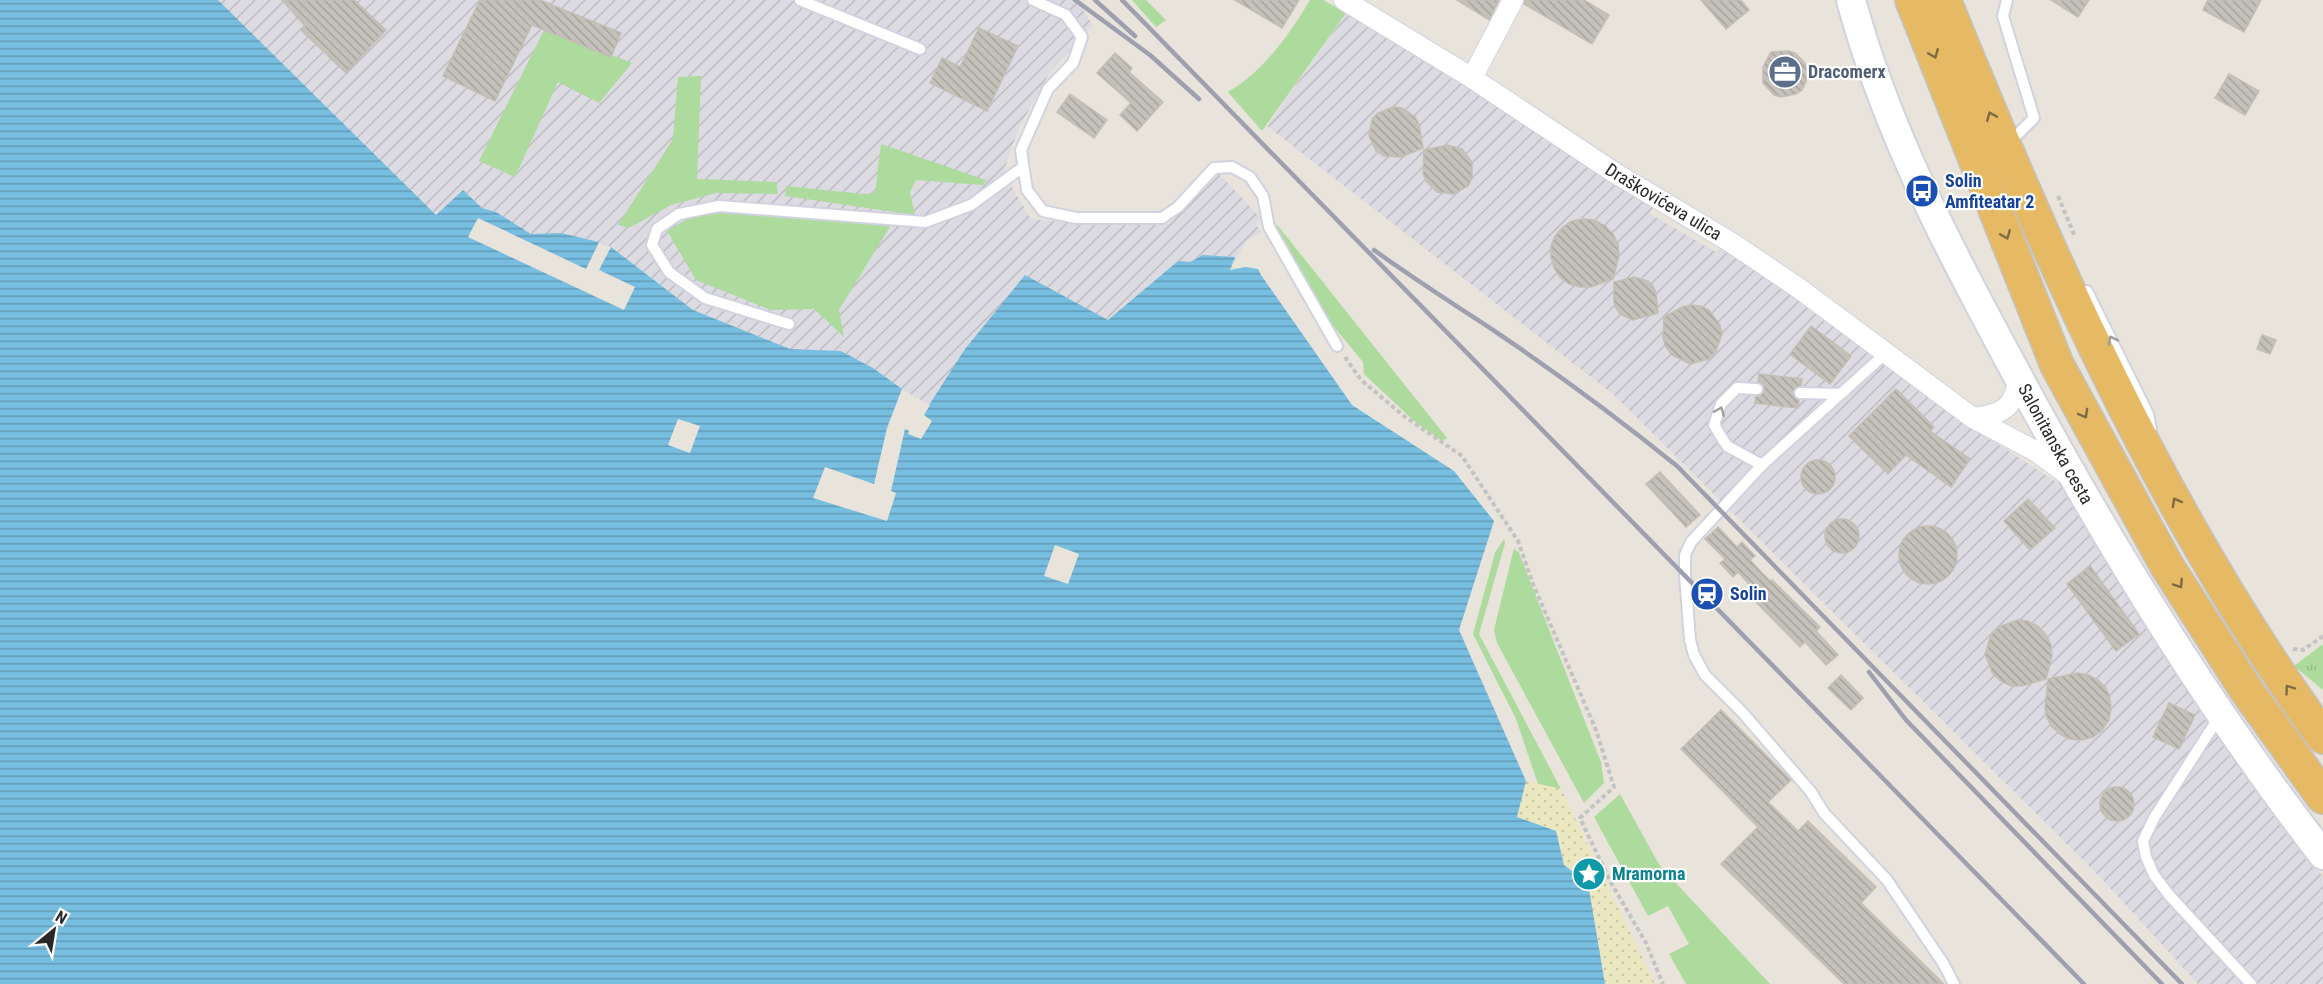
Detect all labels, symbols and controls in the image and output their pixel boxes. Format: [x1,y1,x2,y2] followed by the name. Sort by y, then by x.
[1927,48,1940,59] one-way arrow
[1767,54,1803,90] office icon: Dracomerx
[1808,61,1886,82] place label: Dracomerx
[1986,111,1998,122] one-way arrow
[1601,159,1726,244] street label: Draškovićeva ulica
[1945,170,2034,212] place label: Solin Amfiteatar 2
[1904,173,1940,209] bus stop icon: Solin Amfiteatar 2
[1999,229,2011,240] one-way arrow
[2107,335,2119,346] one-way arrow
[2014,380,2098,508] street label: Salonitanska cesta
[1712,406,1725,416] one-way arrow
[2077,408,2088,418] one-way arrow
[2172,498,2183,509] one-way arrow
[1689,576,1725,612] station icon: Solin
[2171,578,2182,589] one-way arrow
[1730,583,1767,604] place label: Solin
[2285,685,2296,696] one-way arrow
[1571,856,1607,892] place icon: Mramorna
[1612,863,1685,884] place label: Mramorna
[24,900,84,960] north arrow
[52,907,70,928] text: N

